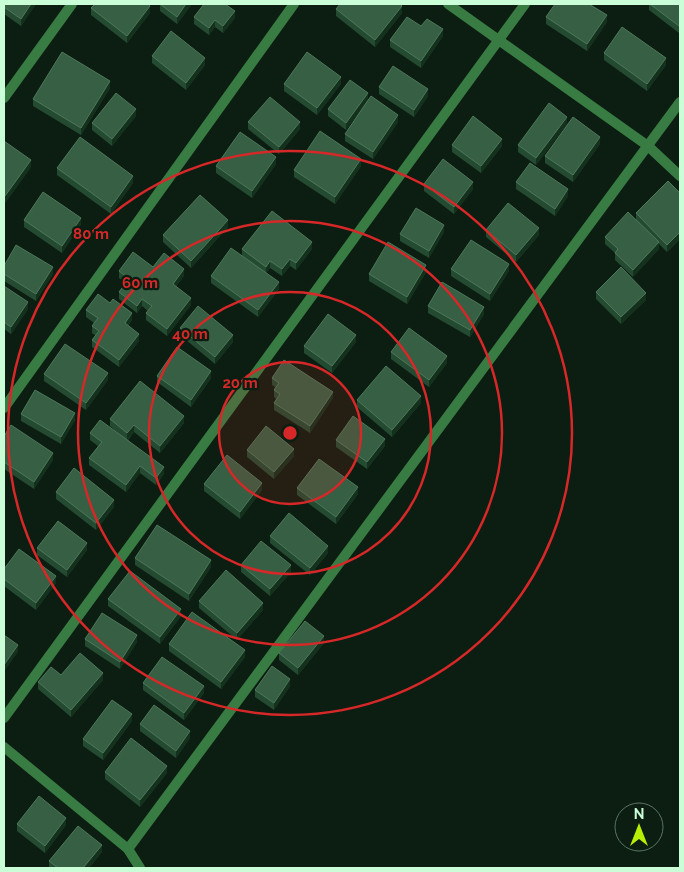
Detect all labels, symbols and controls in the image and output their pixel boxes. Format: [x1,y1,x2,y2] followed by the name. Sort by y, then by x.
[73,225,109,243] text: 80 m
[122,274,158,292] text: 60 m
[172,325,208,343] text: 40 m
[222,374,258,392] text: 20 m
[281,424,299,442] centre of rings
[614,802,664,852] north arrow
[634,806,644,822] text: N

